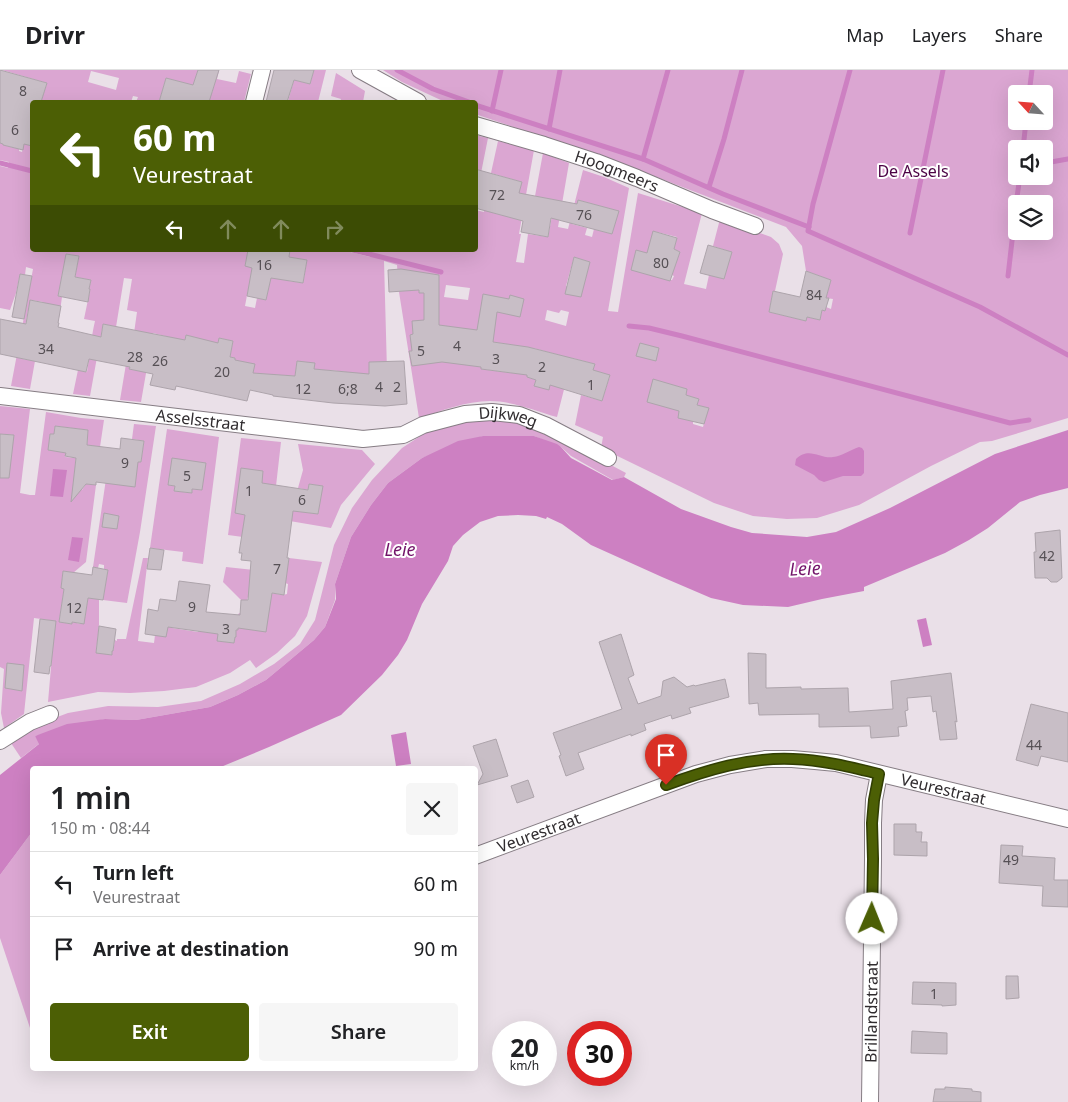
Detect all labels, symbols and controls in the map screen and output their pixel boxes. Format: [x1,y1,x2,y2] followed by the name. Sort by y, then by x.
[25,18,85,51] text: Drivr
[846,23,884,47] text: Map
[912,23,967,47] text: Layers
[995,23,1043,47] text: Share
[19,81,27,100] house number: 8
[1008,85,1052,130] north arrow
[1008,85,1053,240] map controls
[133,114,216,161] text: 60 m
[11,120,19,139] house number: 6
[50,120,115,185] icon: left
[1008,140,1053,185] button: sound
[572,145,662,197] street label: Hoogmeers
[133,159,253,189] text: Veurestraat
[877,160,949,182] park label: De Assels
[489,185,505,204] house number: 72
[1008,195,1053,240] button: layers
[576,205,592,224] house number: 76
[161,215,189,243] icon: left
[214,215,242,243] icon: ahead
[267,215,295,243] icon: ahead
[320,215,348,243] icon: right
[653,253,669,272] house number: 80
[256,255,272,274] house number: 16
[806,285,822,304] house number: 84
[453,336,461,355] house number: 4
[38,339,54,358] house number: 34
[417,341,425,360] house number: 5
[127,347,143,366] house number: 28
[492,349,500,368] house number: 3
[152,351,168,370] house number: 26
[538,357,546,376] house number: 2
[214,362,230,381] house number: 20
[587,375,595,394] house number: 1
[375,377,383,396] house number: 4
[393,377,401,396] house number: 2
[295,379,311,398] house number: 12
[338,379,358,398] house number: 6;8
[478,401,541,432] street label: Dijkweg
[155,404,247,436] street label: Asselsstraat
[121,453,129,472] house number: 9
[183,466,191,485] house number: 5
[245,481,253,500] house number: 1
[298,490,306,509] house number: 6
[384,537,416,561] water label: Leie
[1039,546,1055,565] house number: 42
[789,555,821,581] water label: Leie
[273,559,281,578] house number: 7
[188,597,196,616] house number: 9
[66,598,82,617] house number: 12
[222,619,230,638] house number: 3
[645,734,687,785] pin
[1026,735,1042,754] house number: 44
[652,741,680,769] icon: arrive
[898,768,988,810] street label: Veurestraat
[50,777,131,818] text: 1 min
[406,783,458,835] button: close
[494,807,584,858] street label: Veurestraat
[50,817,150,839] text: 150 m · 08:44
[1003,850,1019,869] house number: 49
[93,860,174,886] text: Turn left
[50,870,78,898] icon: left
[414,871,458,897] text: 60 m
[93,886,180,908] text: Veurestraat
[845,892,897,944] position arrow
[50,935,78,963] icon: arrive
[93,936,289,962] text: Arrive at destination
[414,936,458,962] text: 90 m
[859,961,883,1063] street label: Brillandstraat
[930,984,938,1003] house number: 1
[50,1003,249,1061] button: Exit
[259,1003,458,1061] button: Share
[567,1021,632,1086] speed limit sign: 30
[510,1030,539,1064] text: 20
[510,1057,539,1074] text: km/h

